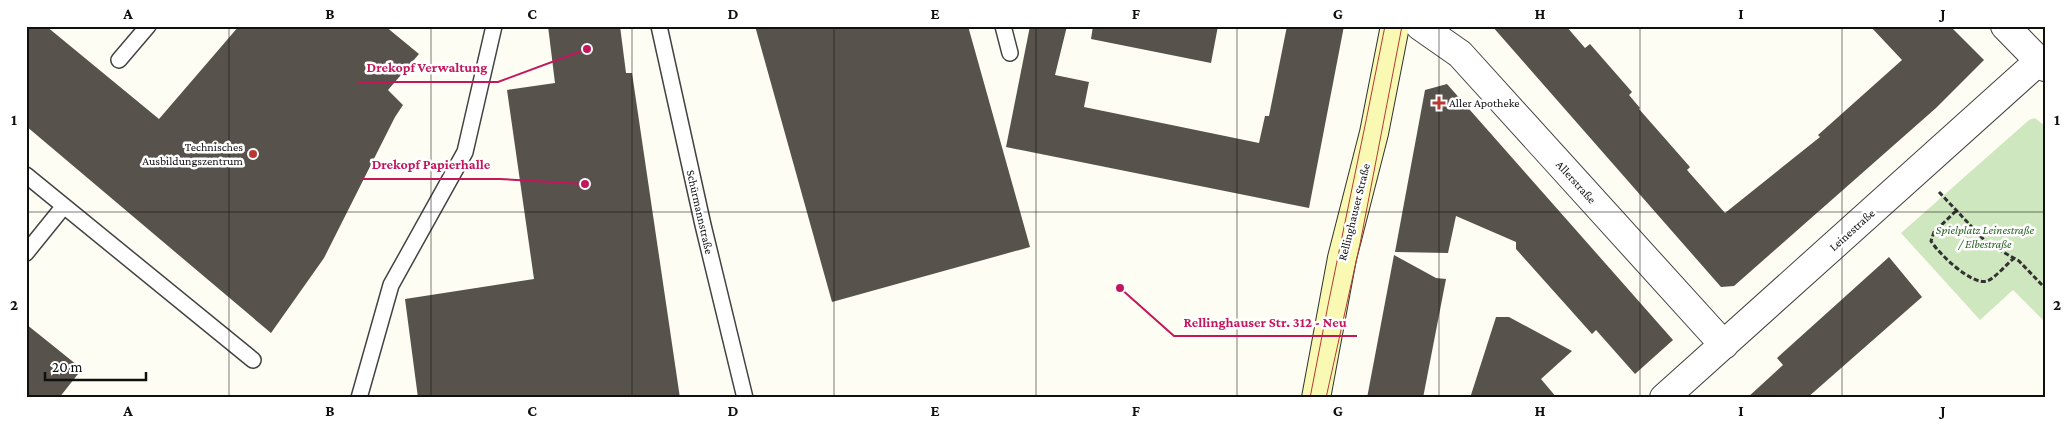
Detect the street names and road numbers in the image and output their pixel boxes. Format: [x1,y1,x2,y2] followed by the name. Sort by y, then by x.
[1553,158,1599,206] street label: Allerstraße
[1335,162,1373,262] street label: Rellinghauser Straße
[684,169,716,255] street label: Schürmannstraße
[1826,206,1878,254] street label: Leinestraße

